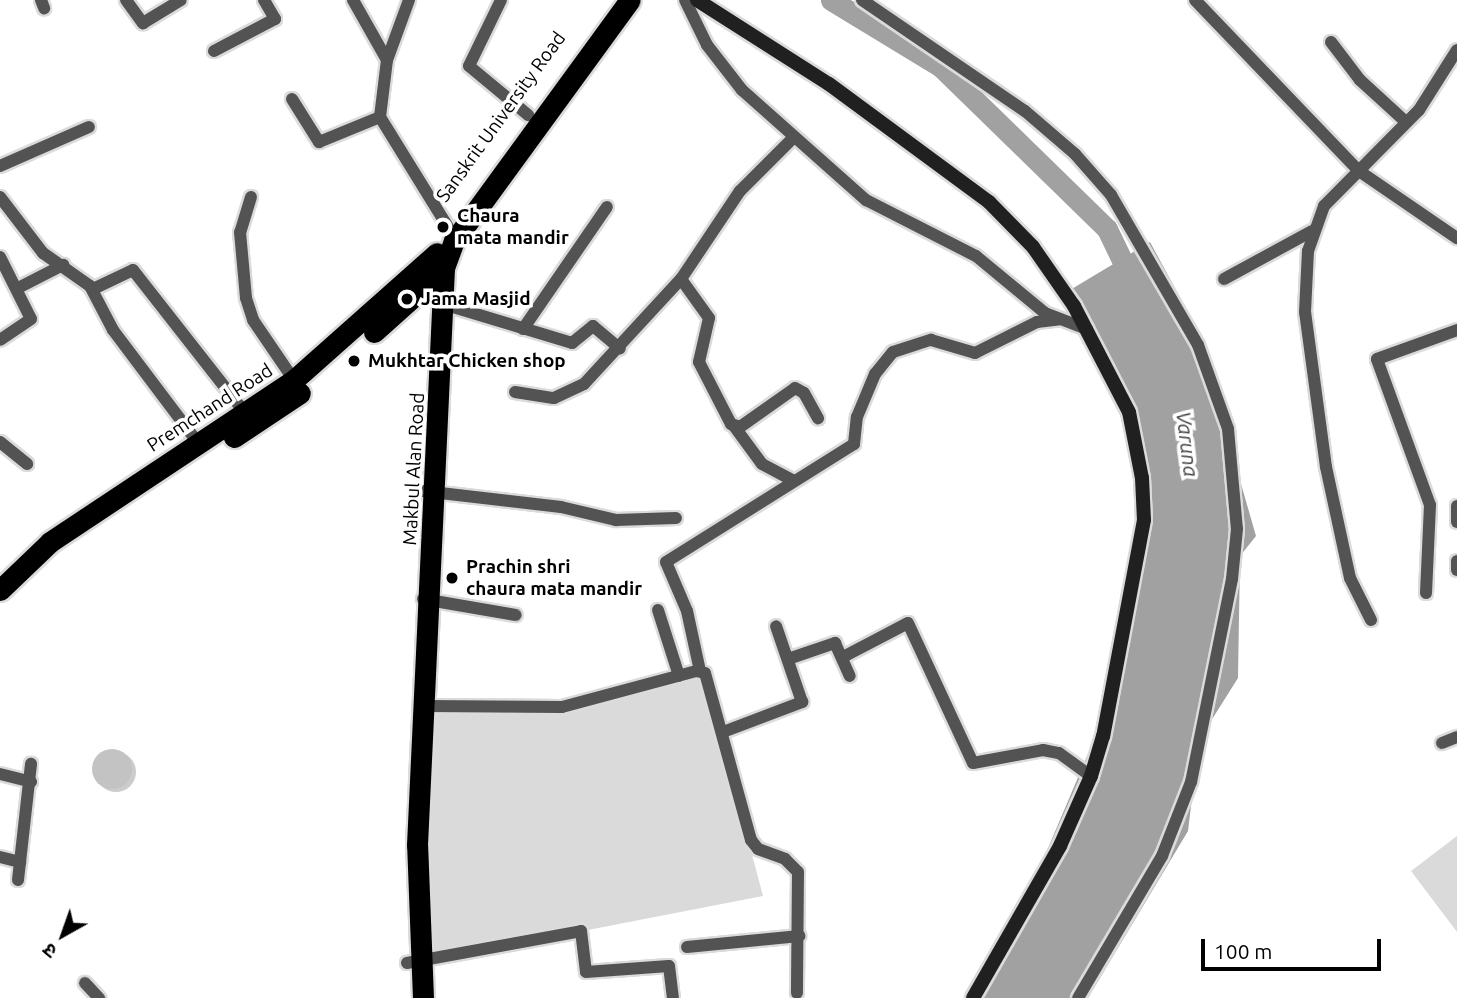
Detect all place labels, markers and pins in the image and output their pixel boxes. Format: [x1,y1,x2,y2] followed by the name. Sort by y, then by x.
[457,205,569,249] place label: Chaura mata mandir
[435,219,451,235] marker: Chaura mata mandir
[421,288,531,310] place label: Jama Masjid
[399,291,415,307] marker: Jama Masjid
[368,350,566,372] place label: Mukhtar Chicken shop
[346,353,362,369] marker: Mukhtar Chicken shop
[466,556,642,600] place label: Prachin shri chaura mata mandir
[444,570,460,586] marker: Prachin shri chaura mata mandir

